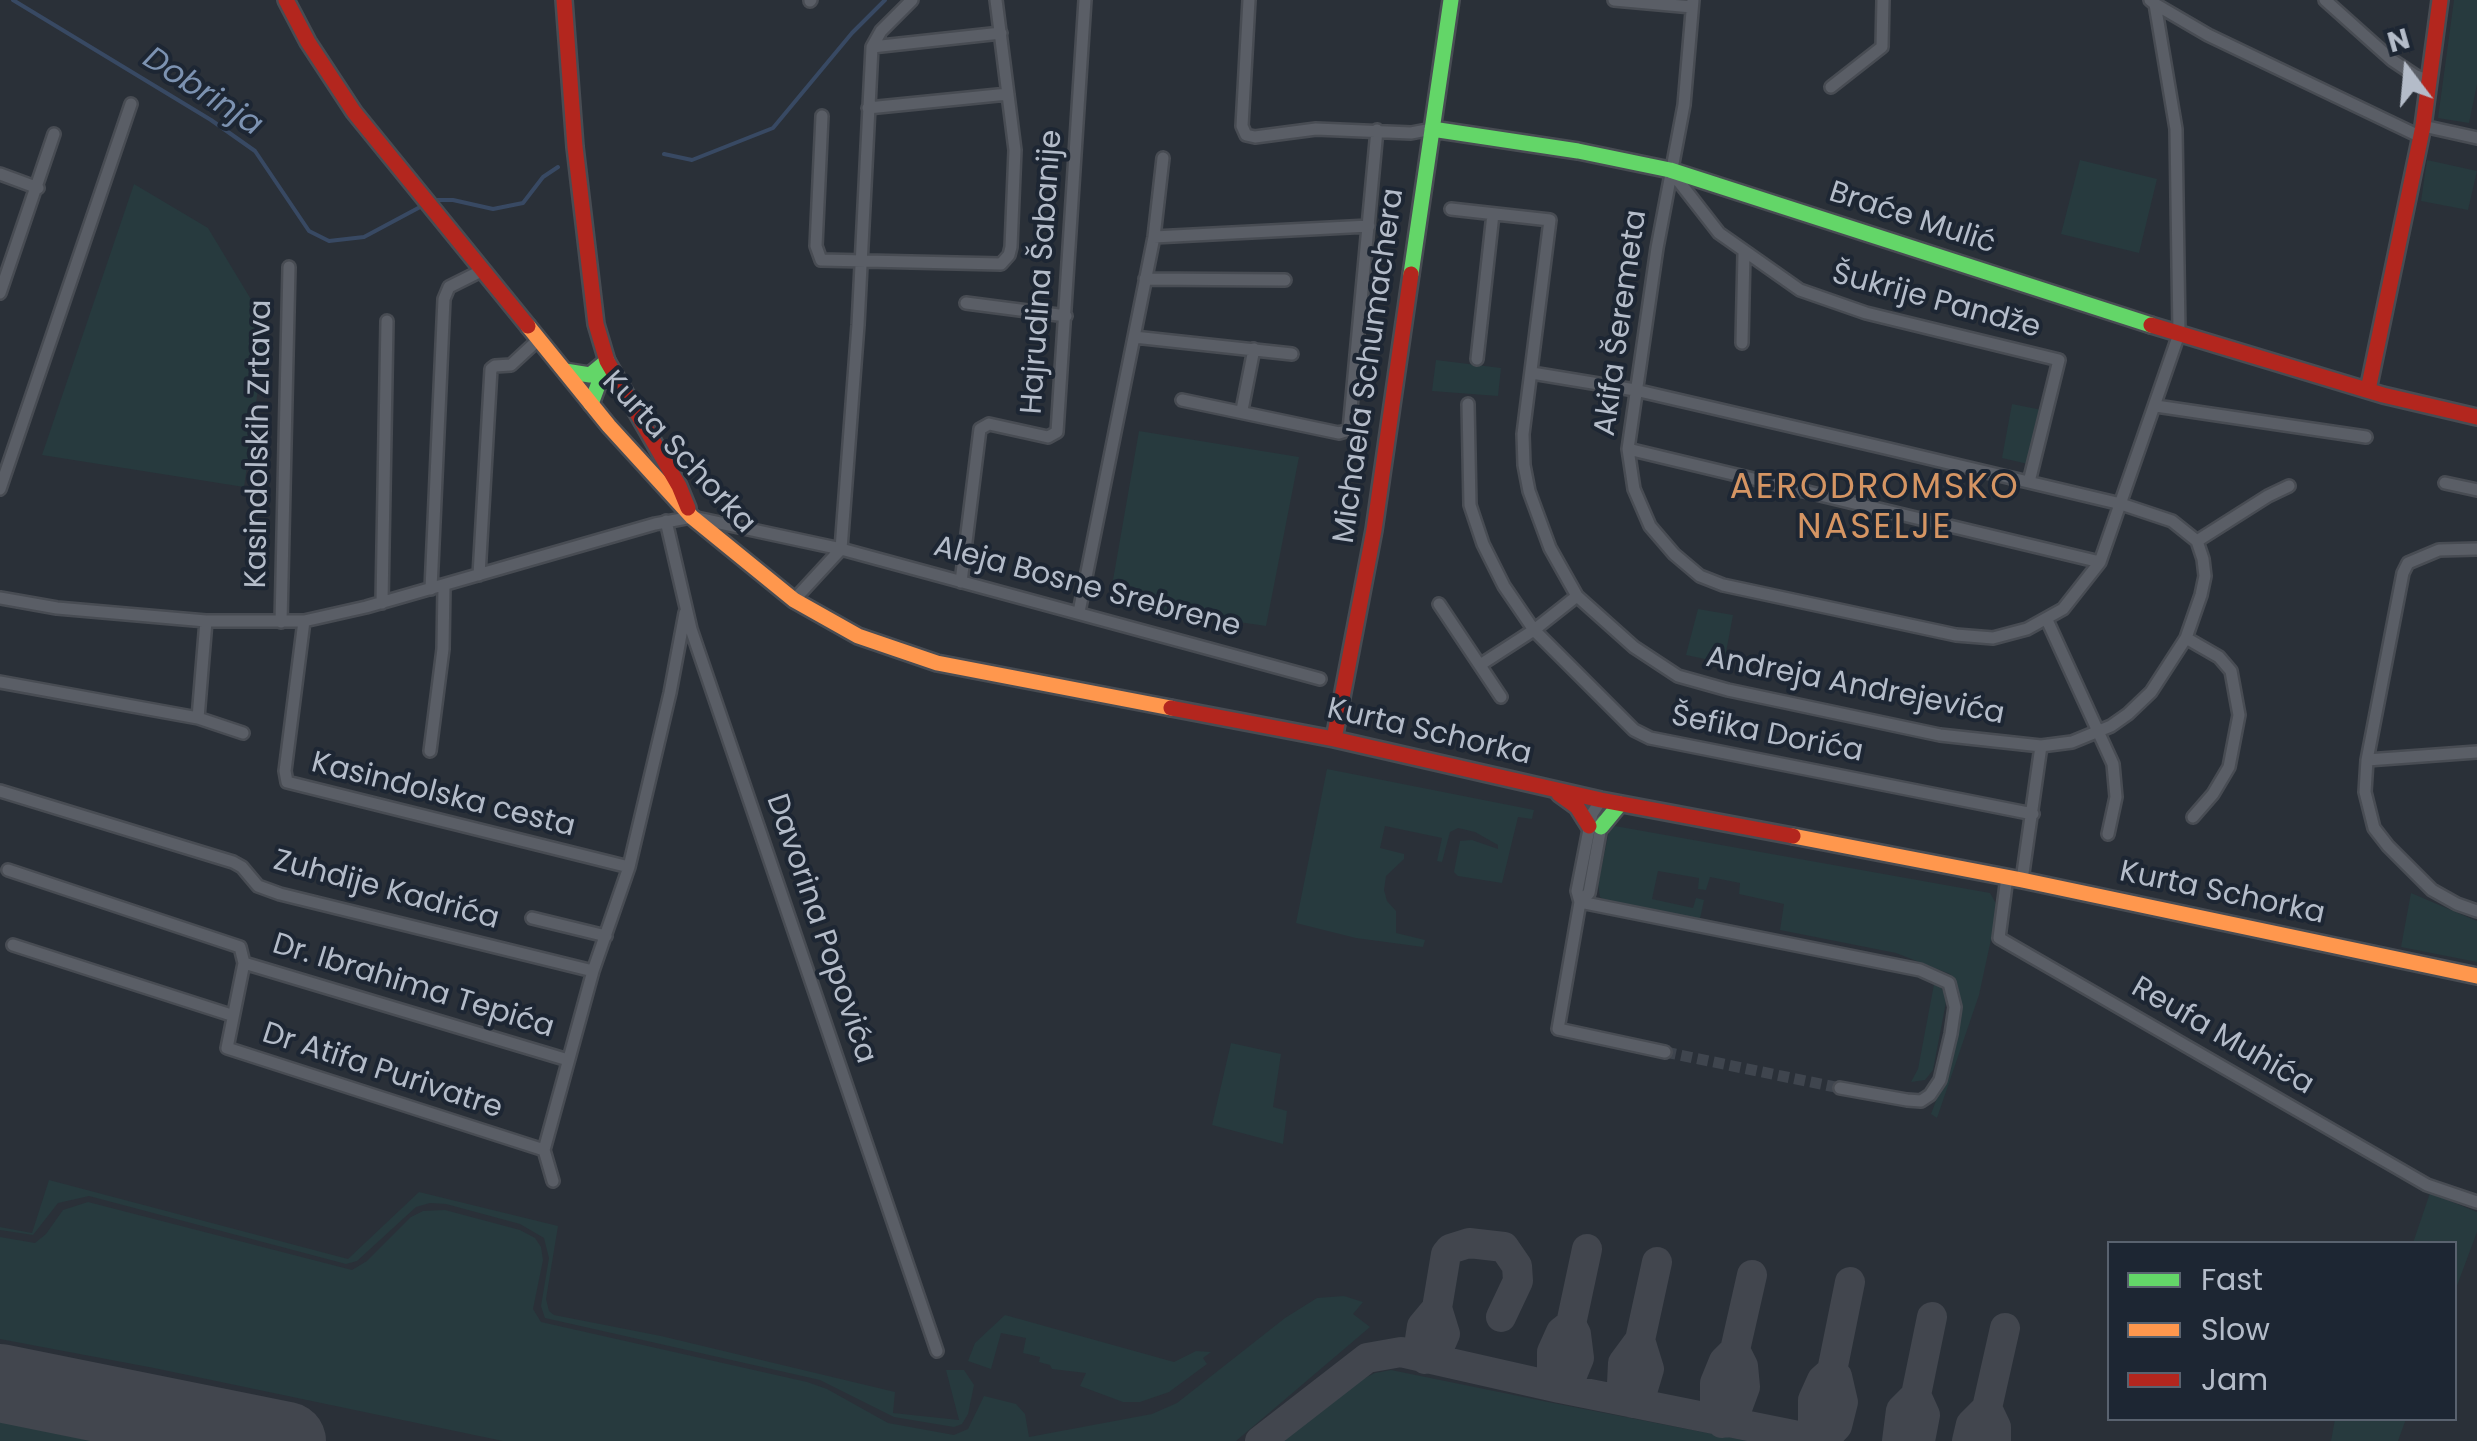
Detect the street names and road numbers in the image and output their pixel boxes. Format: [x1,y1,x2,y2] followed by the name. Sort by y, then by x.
[1015,129,1071,415] street label: Hajrudina Šabanije
[1824,175,2000,263] street label: Braće Mulić
[1327,186,1413,546] street label: Michaela Schumachera
[1588,208,1656,438] street label: Akifa Šeremeta
[1828,257,2044,347] street label: Šukrije Pandže
[239,299,281,589] street label: Kasindolskih Zrtava
[594,364,762,542] street label: Kurta Schorka
[930,530,1244,646] street label: Aleja Bosne Srebrene
[1703,640,2007,734] street label: Andreja Andrejevića
[1323,692,1535,774] street label: Kurta Schorka
[1668,699,1866,771] street label: Šefika Dorića
[307,746,579,846] street label: Kasindolska cesta
[757,790,883,1068] street label: Davorina Popovića
[269,844,503,938] street label: Zuhdije Kadrića
[2116,855,2328,933] street label: Kurta Schorka
[268,927,558,1047] street label: Dr. Ibrahima Tepića
[2125,970,2319,1104] street label: Reufa Muhića
[258,1016,506,1128] street label: Dr Atifa Purivatre

